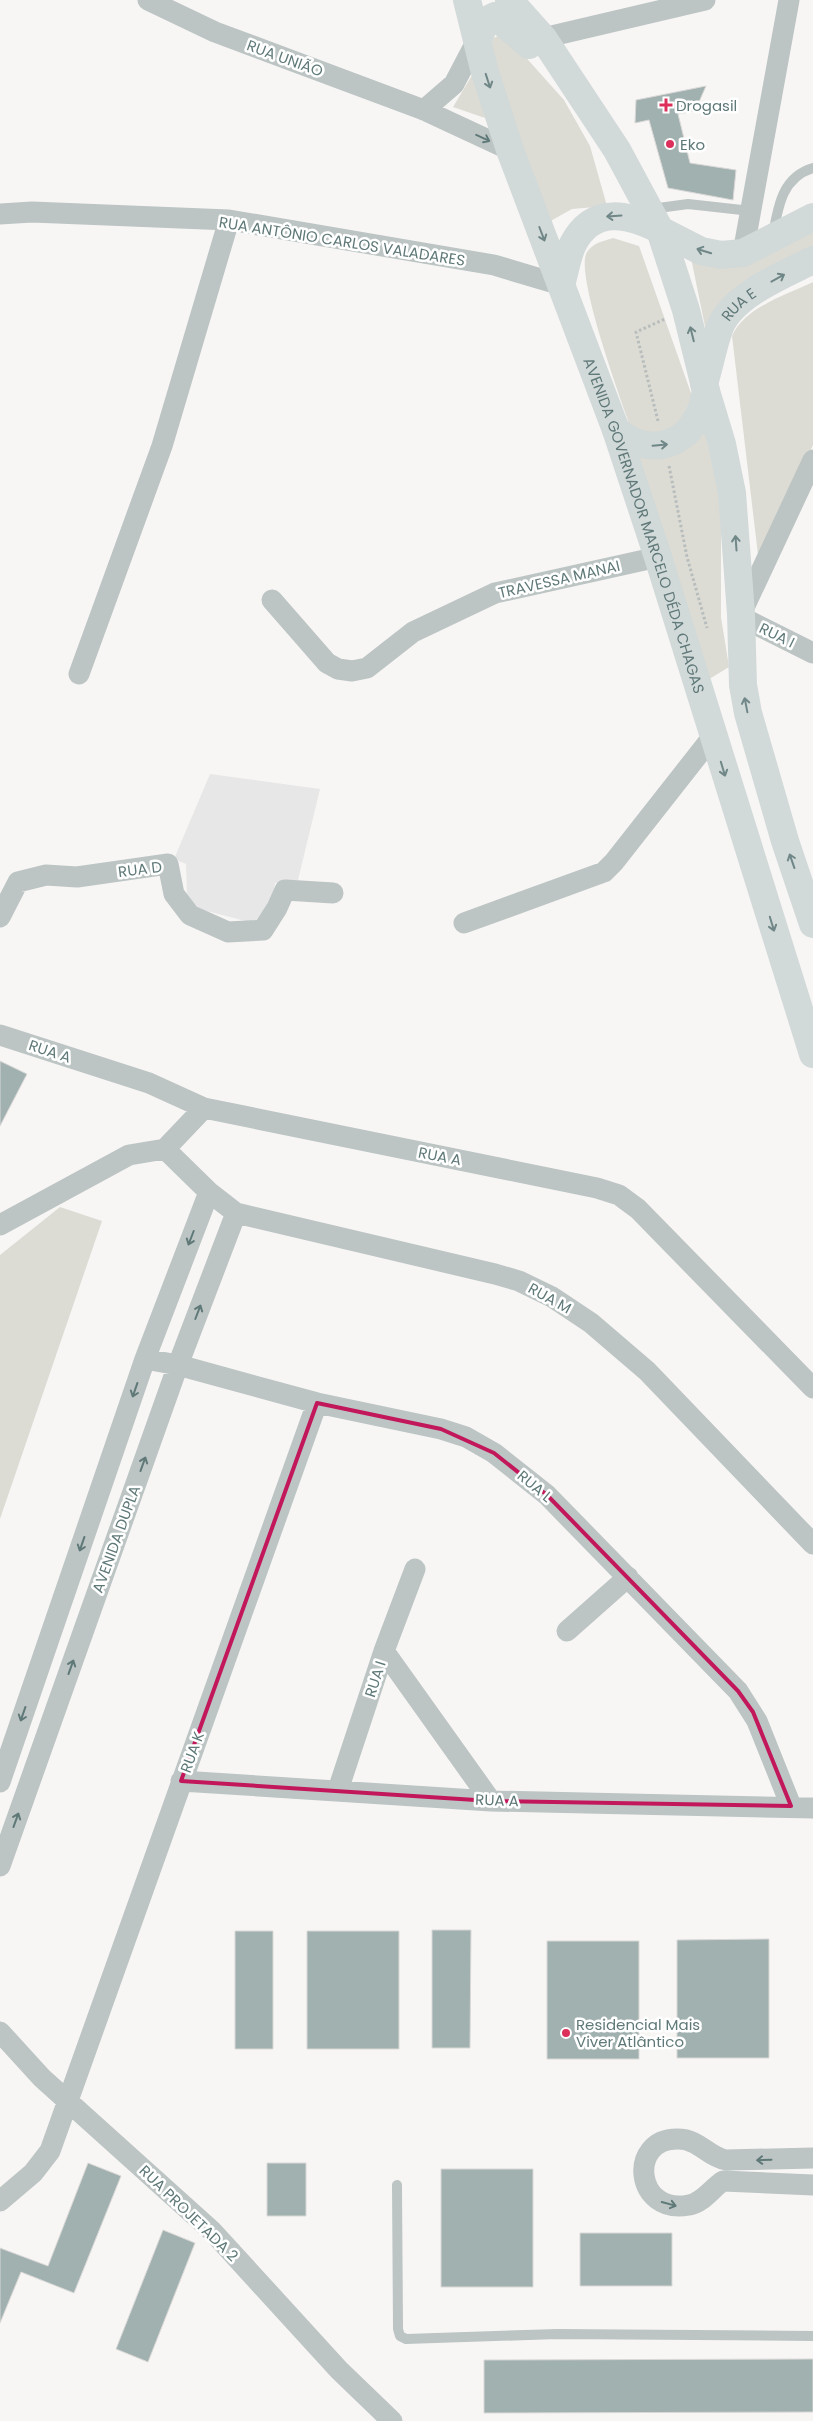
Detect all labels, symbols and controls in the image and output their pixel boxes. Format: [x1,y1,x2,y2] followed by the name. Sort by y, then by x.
[244,35,326,82] street label: RUA UNIÃO
[484,73,494,89] one-way arrow
[676,95,737,116] place label: Drogasil
[660,99,672,111] marker: Drogasil
[475,133,490,143] one-way arrow
[680,134,705,155] place label: Eko
[664,138,676,150] marker: Eko
[217,211,467,271] street label: RUA ANTÔNIO CARLOS VALADARES
[607,212,623,221] one-way arrow
[538,226,547,241] one-way arrow
[696,245,712,255] one-way arrow
[770,273,785,283] one-way arrow
[716,282,760,325] street label: RUA E
[687,326,696,342] one-way arrow
[579,354,710,696] street label: AVENIDA GOVERNADOR MARCELO DÉDA CHAGAS
[651,440,667,449] one-way arrow
[731,536,741,552] one-way arrow
[496,555,622,603] street label: TRAVESSA MANAI
[756,617,798,653] street label: RUA I
[741,698,751,714] one-way arrow
[719,761,729,777] one-way arrow
[787,854,796,870] one-way arrow
[117,856,163,882] street label: RUA D
[767,916,777,932] one-way arrow
[26,1034,74,1068] street label: RUA A
[417,1142,463,1170] street label: RUA A
[186,1230,195,1245] one-way arrow
[525,1278,575,1318] street label: RUA M
[194,1305,203,1320] one-way arrow
[129,1382,139,1398] one-way arrow
[138,1457,148,1473] one-way arrow
[513,1465,557,1507] street label: RUA L
[87,1482,145,1596] street label: AVENIDA DUPLA
[77,1536,86,1551] one-way arrow
[359,1658,391,1700] street label: RUA I
[67,1660,76,1675] one-way arrow
[18,1706,27,1721] one-way arrow
[175,1729,209,1775] street label: RUA K
[475,1789,519,1811] street label: RUA A
[12,1813,21,1828] one-way arrow
[576,2014,700,2052] place label: Residencial Mais Viver Atlântico
[560,2027,572,2039] marker: Residencial Mais Viver Atlântico
[757,2155,773,2164] one-way arrow
[135,2160,243,2266] street label: RUA PROJETADA 2
[661,2199,677,2209] one-way arrow

